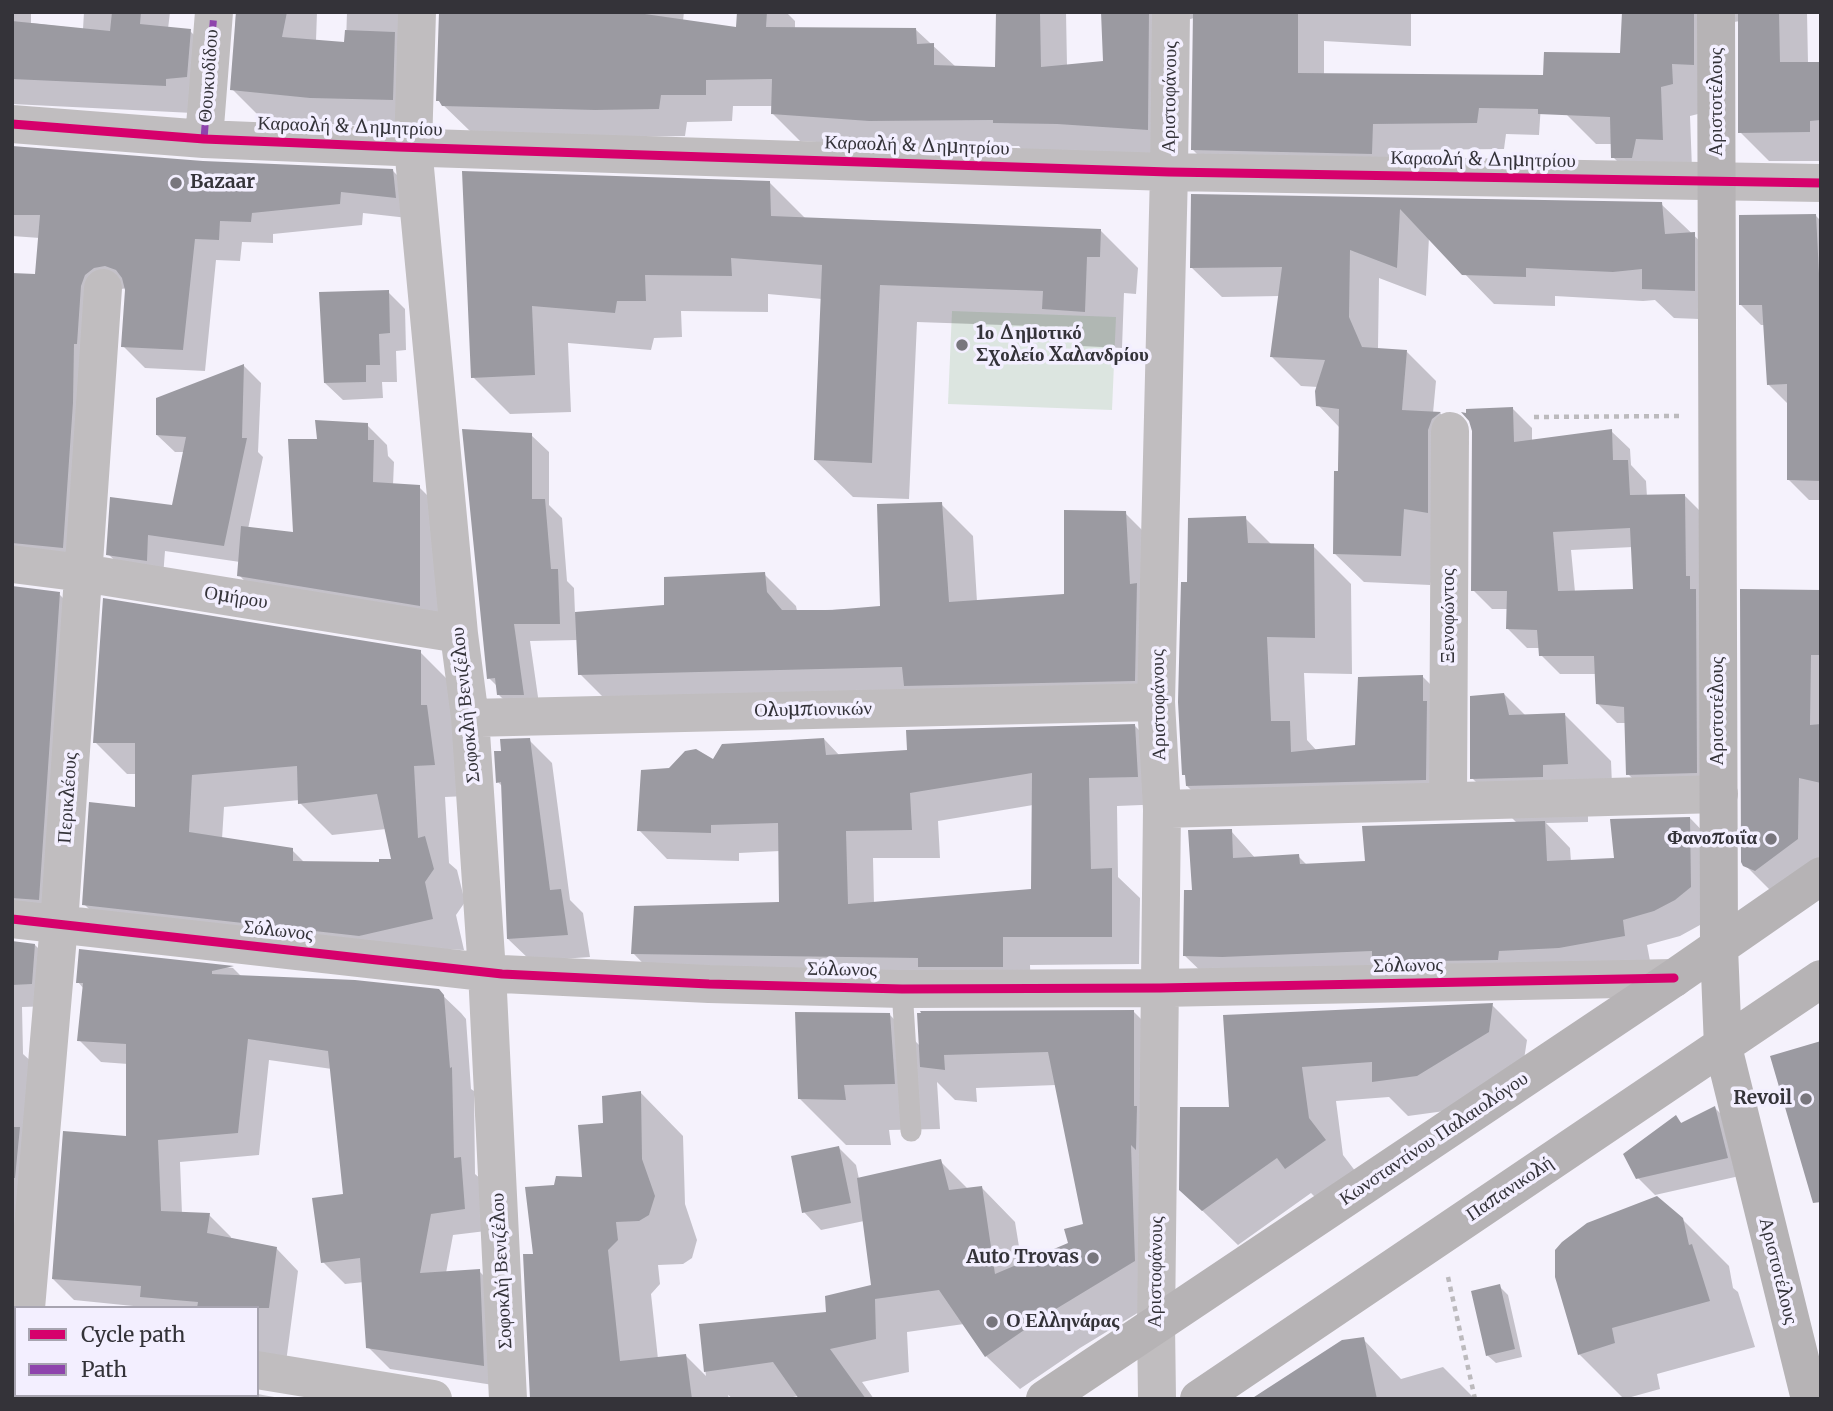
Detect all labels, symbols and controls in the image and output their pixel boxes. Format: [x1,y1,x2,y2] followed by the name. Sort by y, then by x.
[194,29,224,123] street label: Θουκυδίδου
[1158,41,1182,153] street label: Αριστοφάνους
[1706,48,1728,156] street label: Αριστοτέλους
[257,112,443,142] street label: Καραολή & Δημητρίου
[824,131,1010,161] street label: Καραολή & Δημητρίου
[1390,147,1576,173] street label: Καραολή & Δημητρίου
[190,172,255,194] place label: Bazaar
[168,175,184,191] marker: Bazaar
[976,323,1149,367] place label: 1ο Δημοτικό Σχολείο Χαλανδρίου
[954,337,970,353] marker: 1ο Δημοτικό Σχολείο Χαλανδρίου
[1438,568,1460,664] street label: Ξενοφώντος
[203,582,269,614] street label: Ομήρου
[446,626,486,784] street label: Σοφοκλή Βενιζέλου
[1147,649,1171,761] street label: Αριστοφάνους
[1707,657,1729,765] street label: Αριστοτέλους
[754,698,872,722] street label: Ολυμπιονικών
[53,752,83,844] street label: Περικλέους
[1667,828,1757,850] place label: Φανοποιΐα
[1763,831,1779,847] marker: Φανοποιΐα
[242,916,314,946] street label: Σόλωνος
[1373,954,1443,978] street label: Σόλωνος
[807,958,877,982] street label: Σόλωνος
[1335,1067,1533,1211] street label: Κωνσταντίνου Παλαιολόγου
[1733,1088,1792,1110] place label: Revoil
[1798,1091,1814,1107] marker: Revoil
[1462,1151,1558,1227] street label: Παπανικολή
[487,1192,517,1350] street label: Σοφοκλή Βενιζέλου
[1754,1215,1802,1327] street label: Αριστοτέλους
[1144,1216,1168,1328] street label: Αριστοφάνους
[966,1247,1079,1269] place label: Auto Trovas
[1085,1250,1101,1266] marker: Auto Trovas
[14,1306,259,1397] legend
[1006,1311,1119,1333] place label: Ο Ελληνάρας
[984,1314,1000,1330] marker: Ο Ελληνάρας
[81,1321,185,1348] text: Cycle path
[81,1356,127,1383] text: Path

